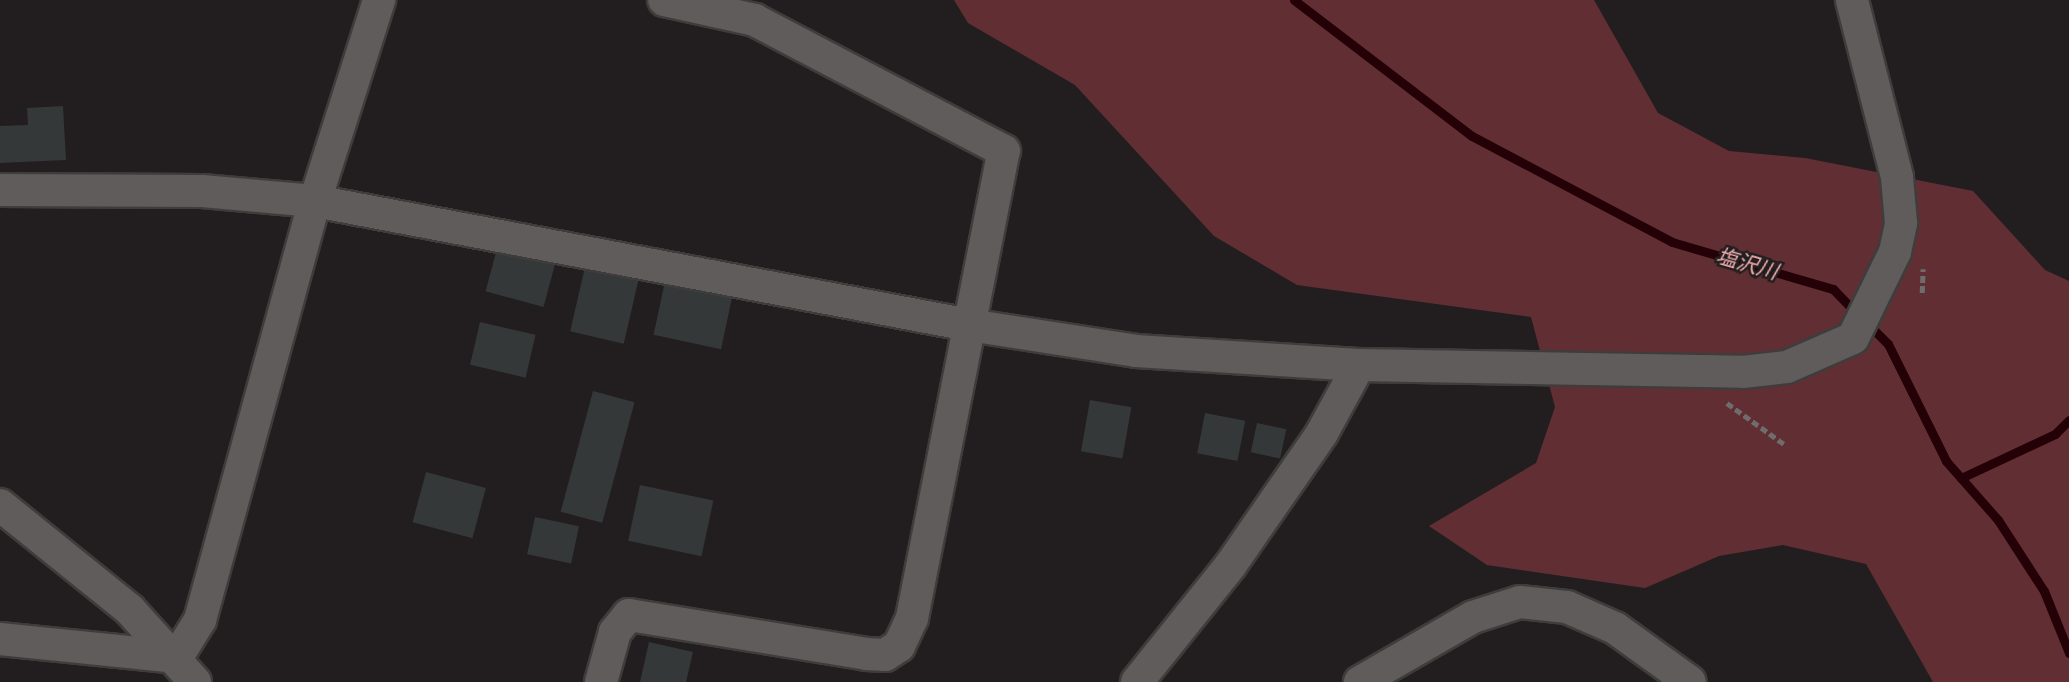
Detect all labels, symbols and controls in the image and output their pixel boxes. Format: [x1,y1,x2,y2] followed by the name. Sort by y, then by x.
[1713,243,1781,285] water label: 塩沢川

